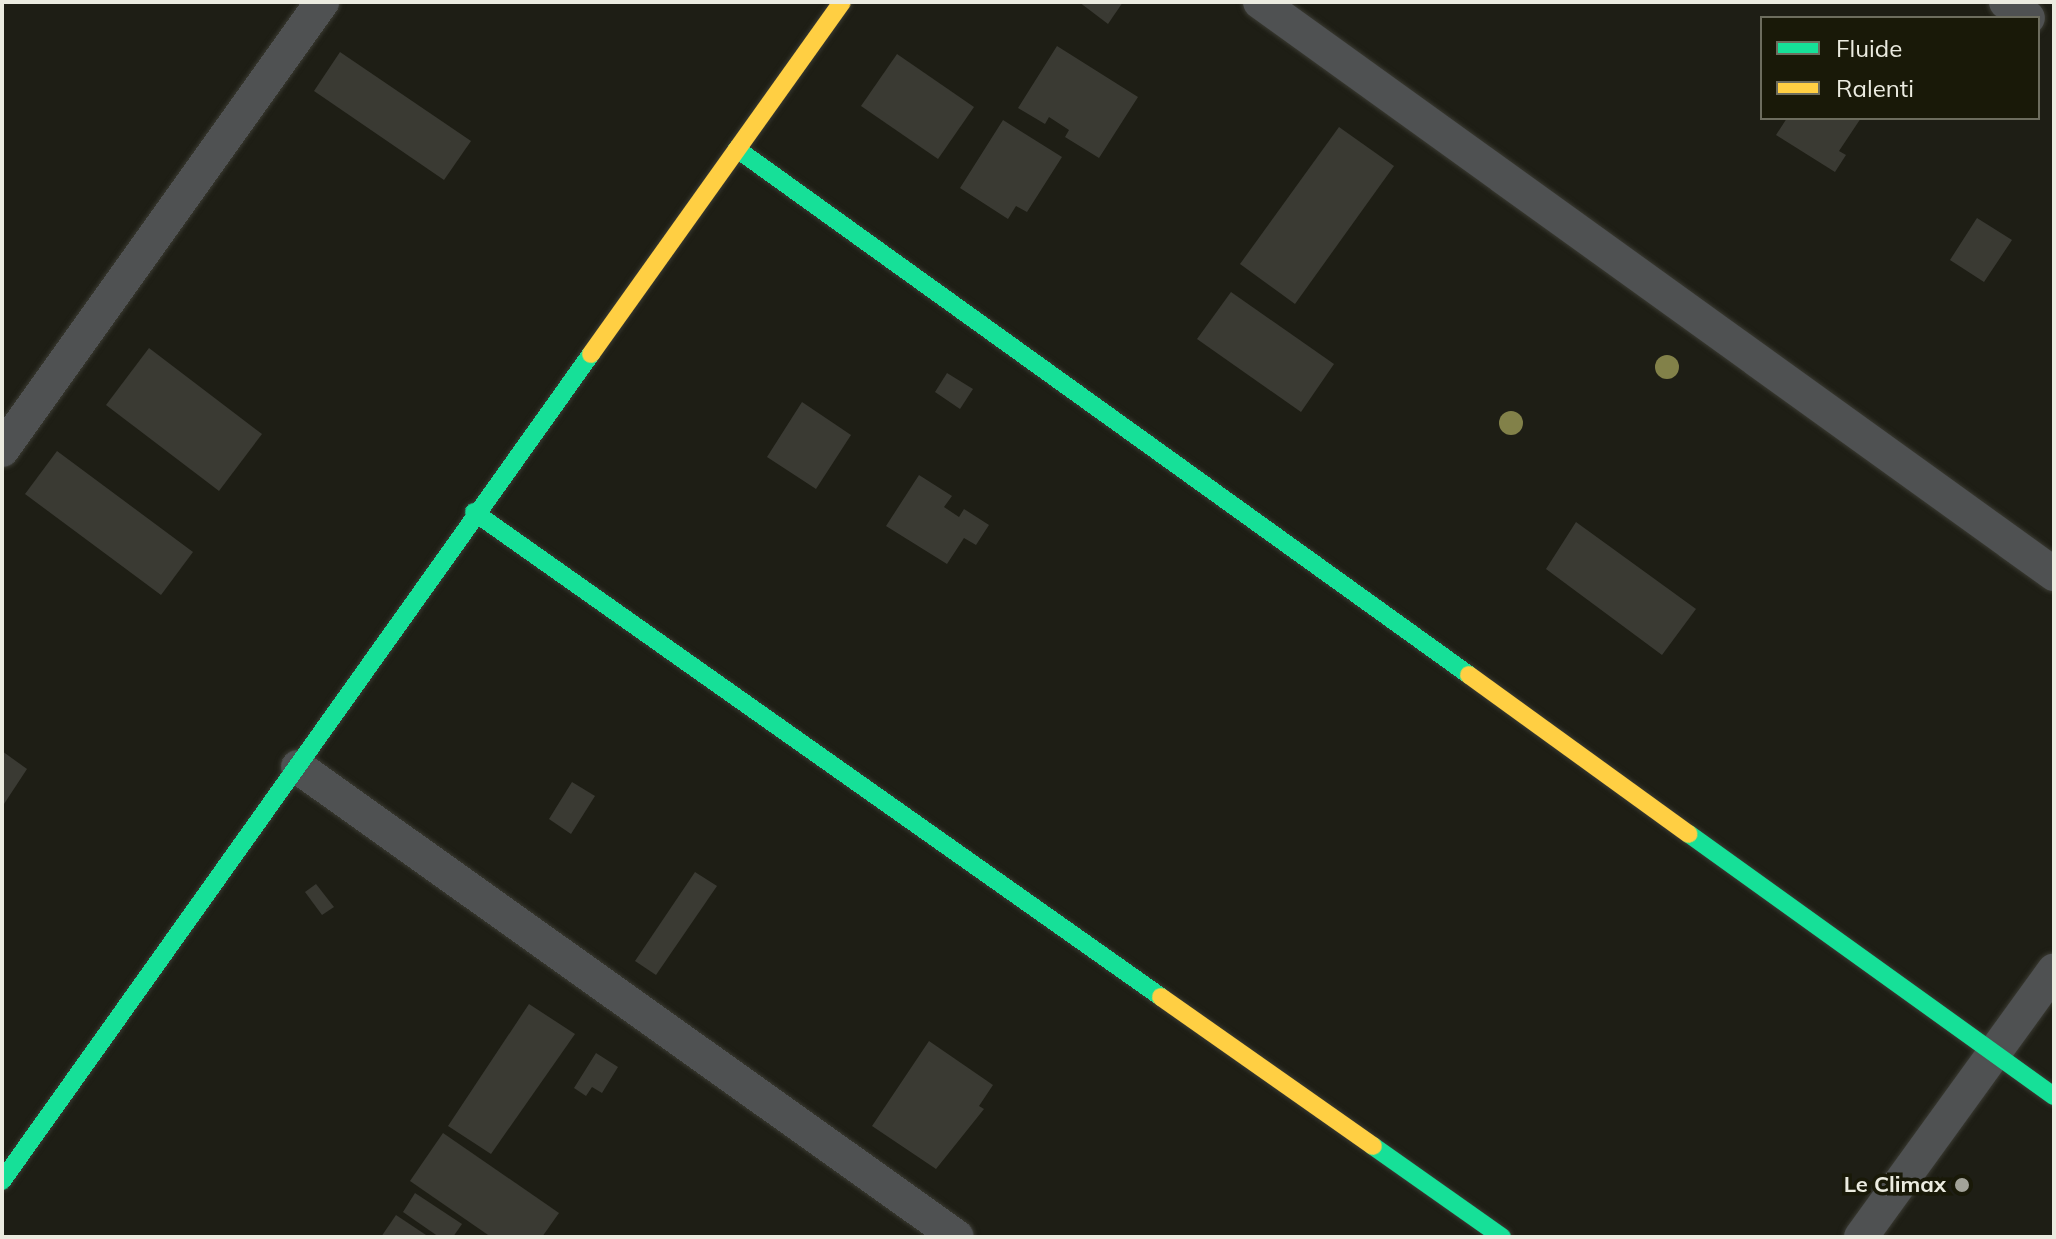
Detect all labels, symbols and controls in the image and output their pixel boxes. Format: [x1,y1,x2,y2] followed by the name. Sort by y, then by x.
[1760,16,2040,120] legend
[1836,33,1902,63] text: Fluide
[1836,73,1914,103] text: Ralenti
[1844,1172,1946,1198] place label: Le Climax
[1953,1176,1971,1194] marker: Le Climax

